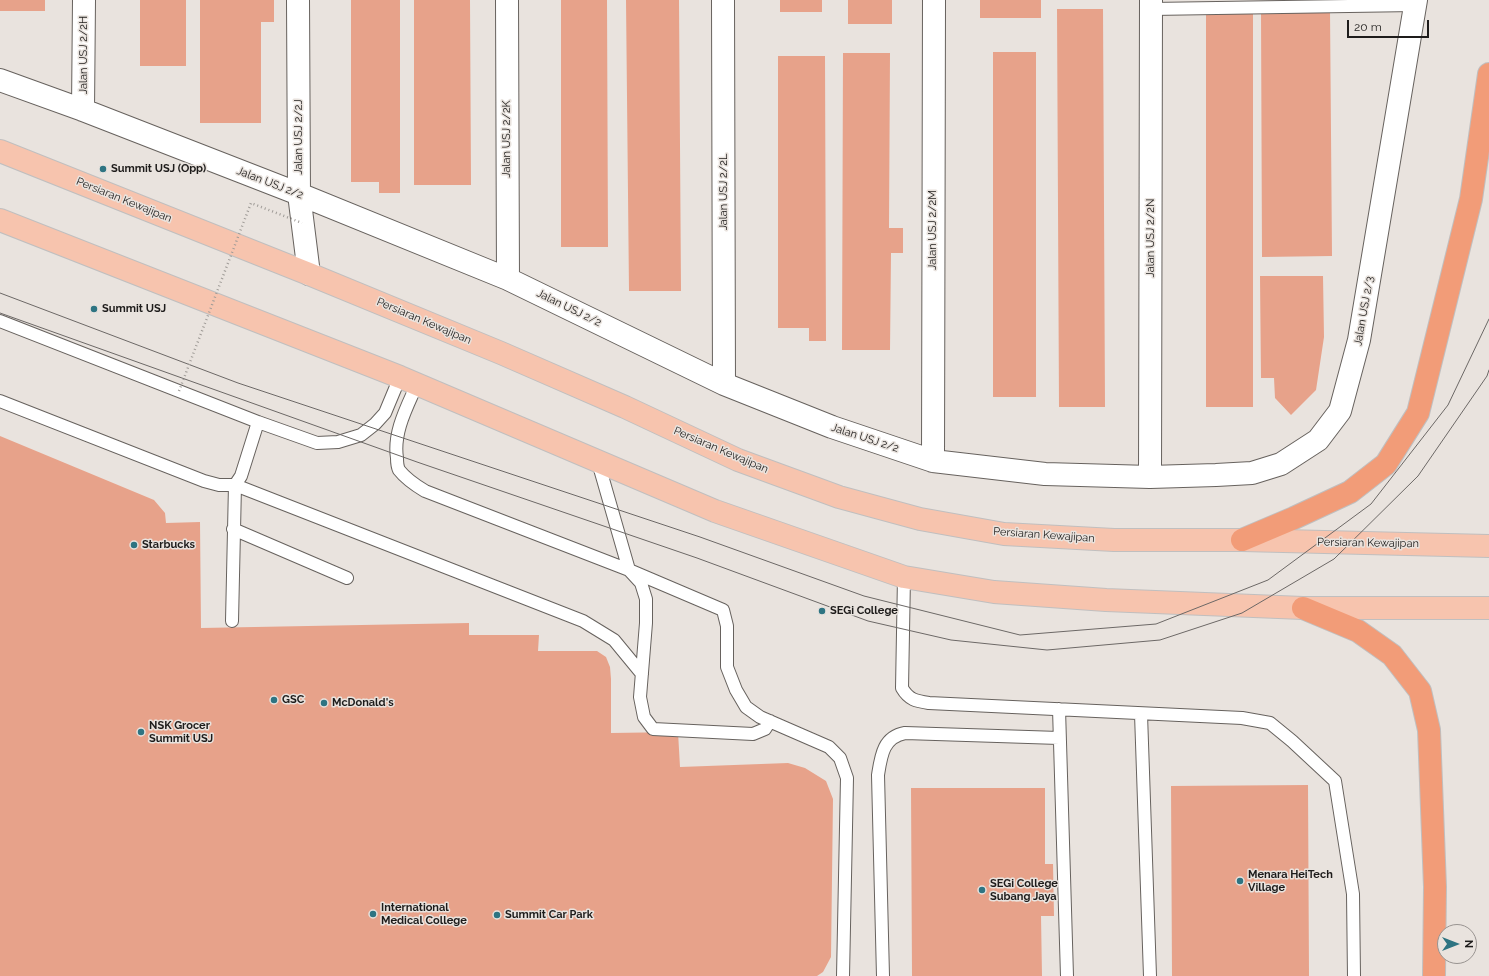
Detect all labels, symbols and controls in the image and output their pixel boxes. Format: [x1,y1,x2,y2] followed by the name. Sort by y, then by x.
[1349,12,1431,38] scale bar
[77,16,91,94] street label: Jalan USJ 2/2H
[1354,20,1382,34] text: 20 m
[292,99,306,175] street label: Jalan USJ 2/2J
[500,100,514,178] street label: Jalan USJ 2/2K
[717,154,731,230] street label: Jalan USJ 2/2L
[111,162,206,176] place label: Summit USJ (Opp)
[98,164,108,174] marker: Summit USJ (Opp)
[235,164,305,202] street label: Jalan USJ 2/2
[74,175,174,225] street label: Persiaran Kewajipan
[926,190,940,270] street label: Jalan USJ 2/2M
[1144,199,1158,277] street label: Jalan USJ 2/2N
[1351,275,1377,347] street label: Jalan USJ 2/3
[535,287,603,329] street label: Jalan USJ 2/2
[375,295,473,347] street label: Persiaran Kewajipan
[102,302,166,316] place label: Summit USJ
[89,304,99,314] marker: Summit USJ
[830,421,900,455] street label: Jalan USJ 2/2
[672,424,770,476] street label: Persiaran Kewajipan
[993,525,1095,545] street label: Persiaran Kewajipan
[1317,536,1419,550] street label: Persiaran Kewajipan
[142,538,195,552] place label: Starbucks
[129,540,139,550] marker: Starbucks
[830,604,898,618] place label: SEGi College
[817,606,827,616] marker: SEGi College
[282,693,304,707] place label: GSC
[269,695,279,705] marker: GSC
[332,696,394,710] place label: McDonald's
[319,698,329,708] marker: McDonald's
[149,719,213,745] place label: NSK Grocer Summit USJ
[136,727,146,737] marker: NSK Grocer Summit USJ
[1248,868,1333,894] place label: Menara HeiTech Village
[1235,876,1245,886] marker: Menara HeiTech Village
[990,877,1058,903] place label: SEGi College Subang Jaya
[977,885,987,895] marker: SEGi College Subang Jaya
[381,901,467,927] place label: International Medical College
[505,908,593,922] place label: Summit Car Park
[368,909,378,919] marker: International Medical College
[492,910,502,920] marker: Summit Car Park
[1437,924,1477,964] north arrow
[1462,940,1475,948] text: N

